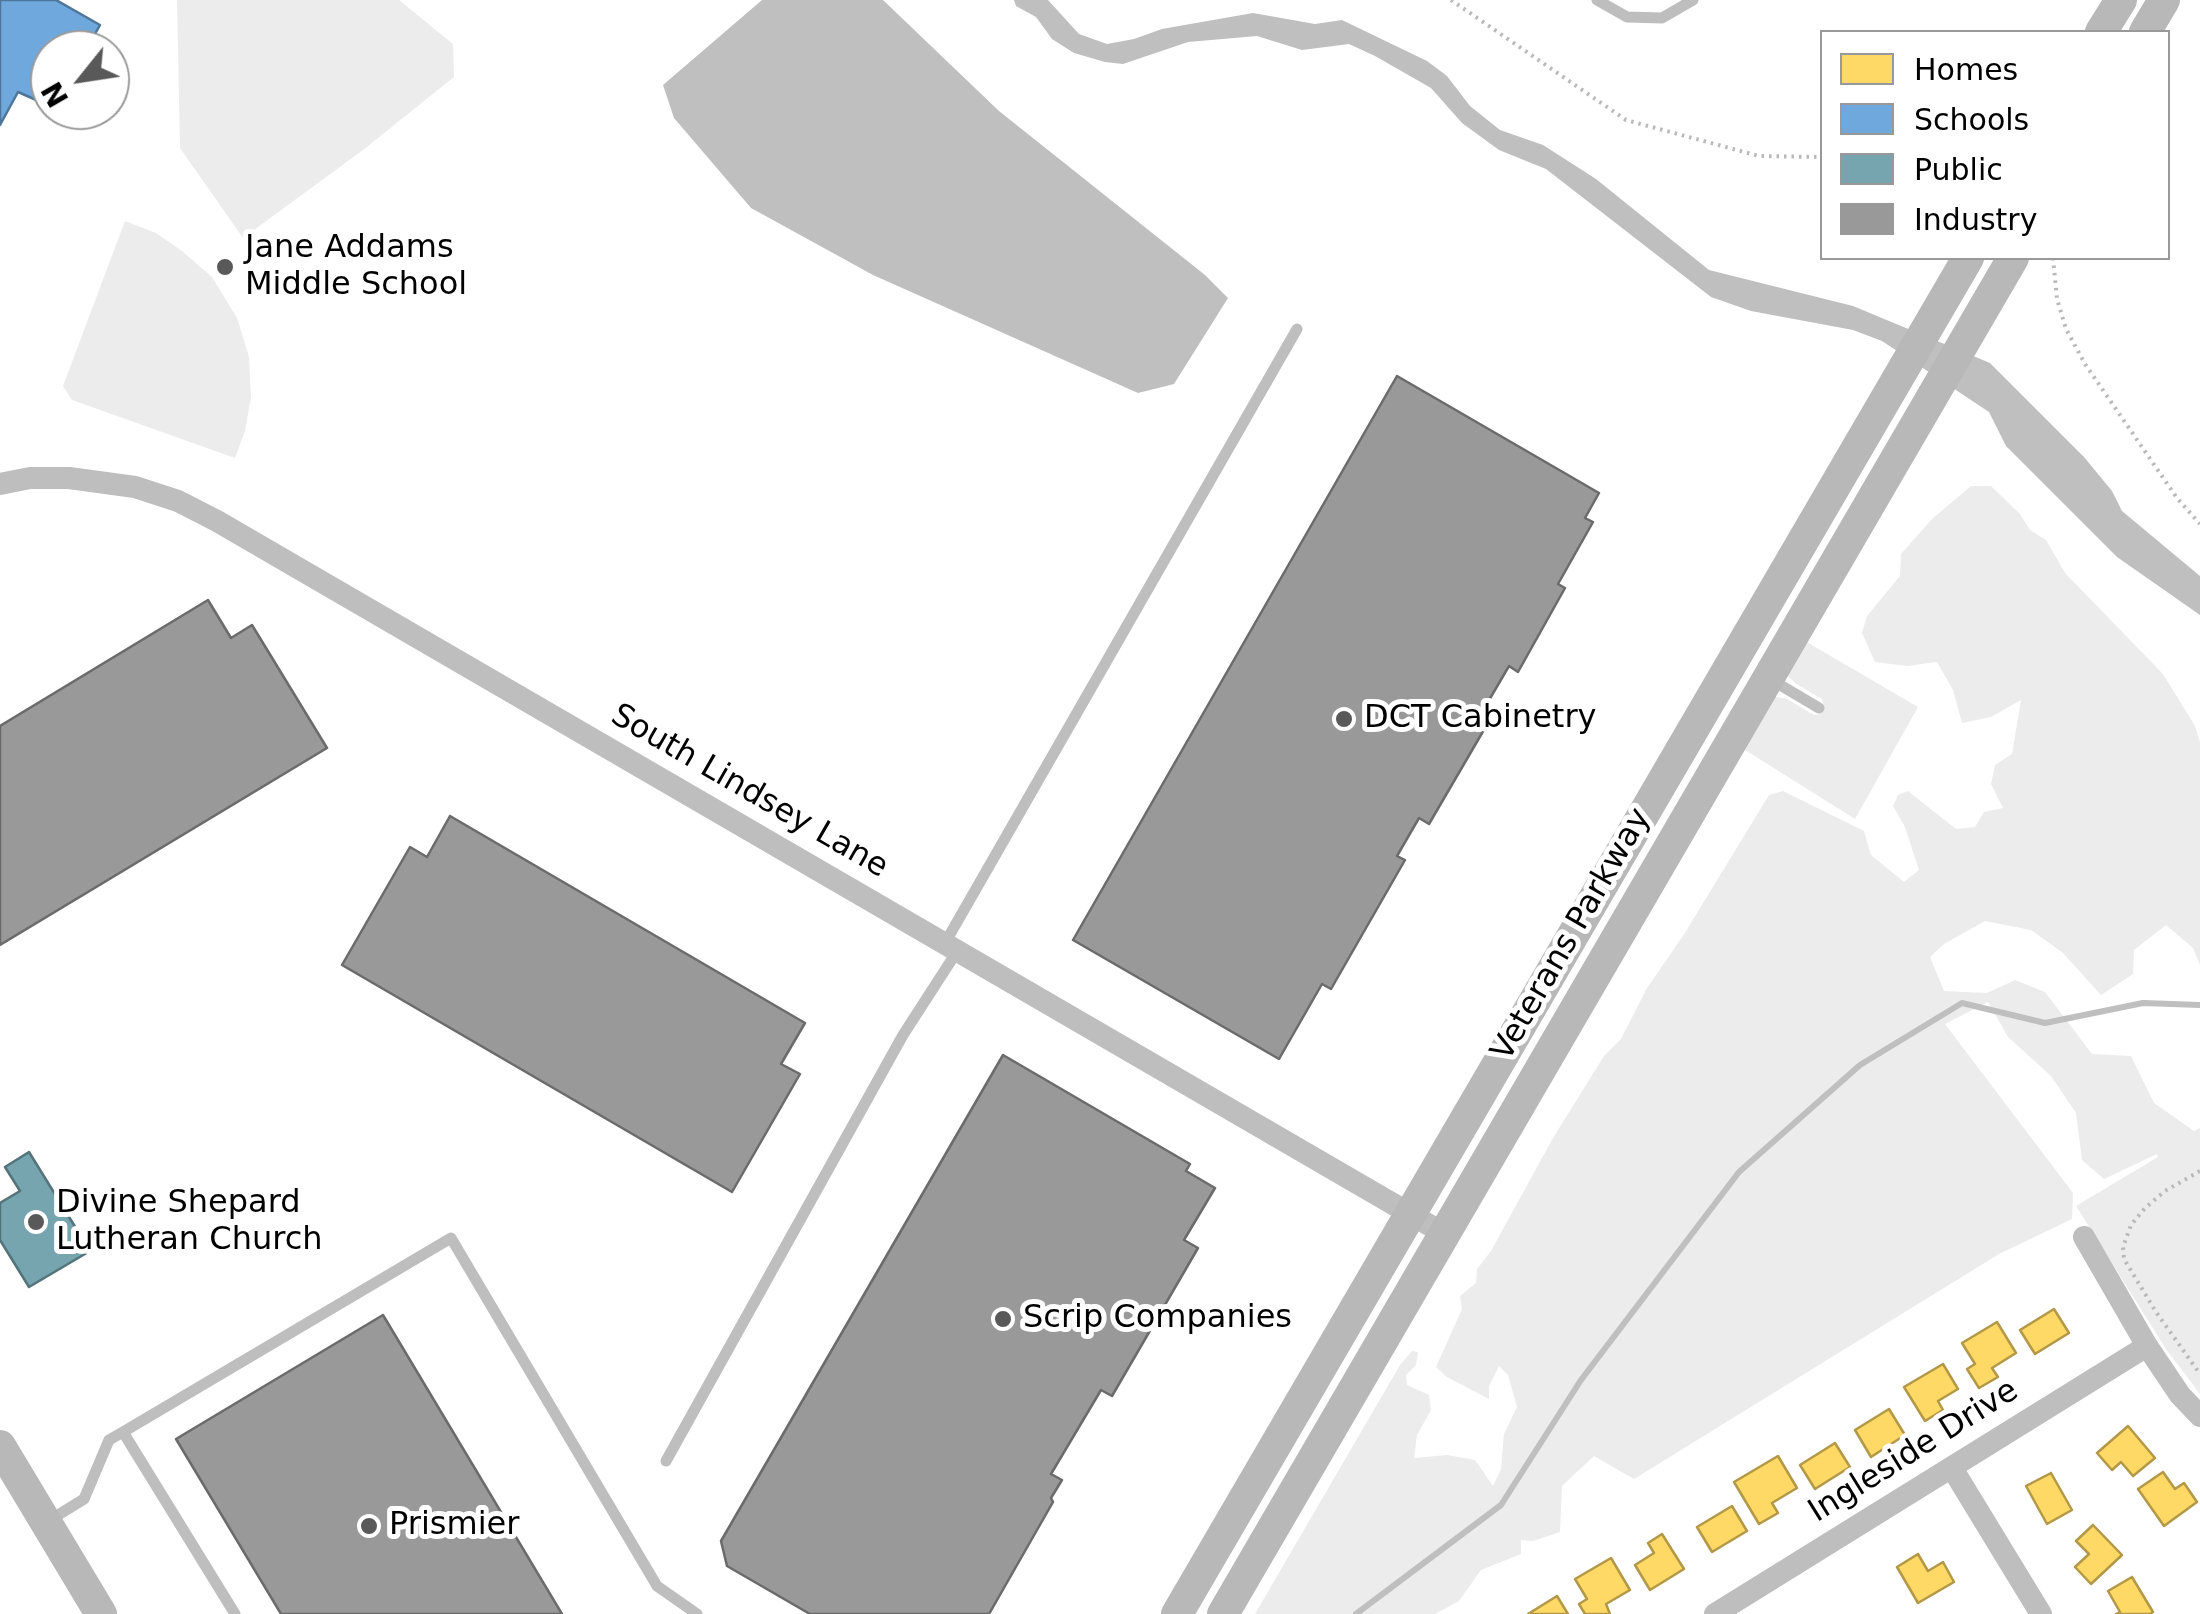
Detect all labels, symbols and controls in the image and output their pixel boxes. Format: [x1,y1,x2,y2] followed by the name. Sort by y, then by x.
[30,30,130,130] north arrow
[1820,30,2170,260] legend
[1914,52,2018,87] text: Homes
[35,76,75,113] text: N
[1914,102,2029,137] text: Schools
[1914,152,2003,187] text: Public
[1914,202,2037,237] text: Industry
[245,230,467,305] place label: Jane Addams Middle School
[214,256,236,278] marker: Jane Addams Middle School
[604,697,894,887] street label: South Lindsey Lane
[1364,700,1596,738] place label: DCT Cabinetry
[1333,708,1355,730] marker: DCT Cabinetry
[1484,802,1660,1068] street label: Veterans Parkway
[56,1185,323,1260] place label: Divine Shepard Lutheran Church
[25,1211,47,1233] marker: Divine Shepard Lutheran Church
[1023,1300,1292,1338] place label: Scrip Companies
[992,1308,1014,1330] marker: Scrip Companies
[1802,1372,2026,1532] street label: Ingleside Drive
[389,1507,519,1545] place label: Prismier
[358,1515,380,1537] marker: Prismier

